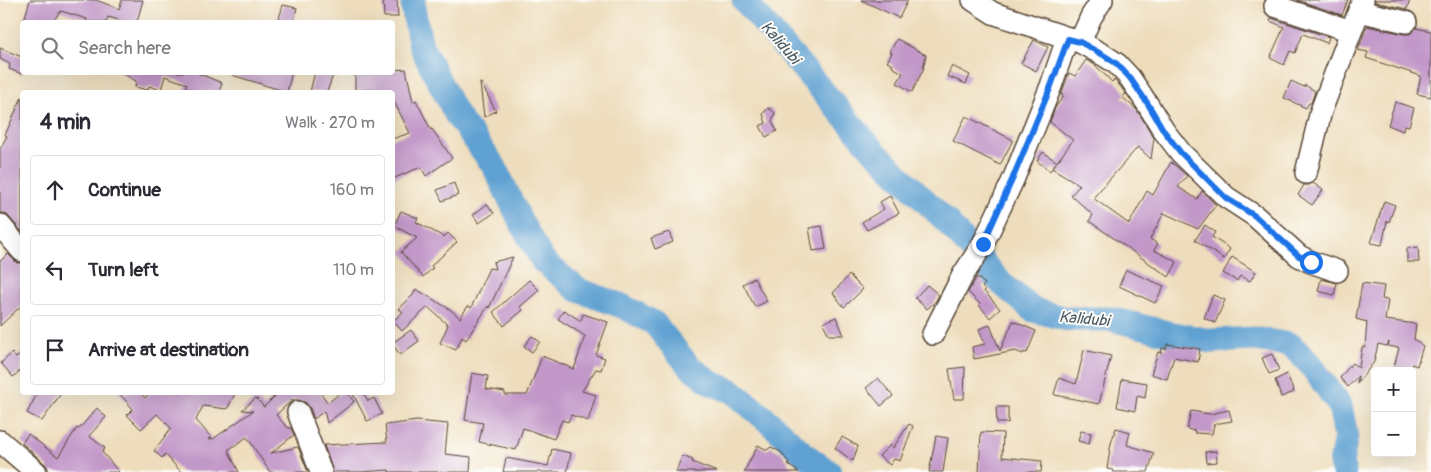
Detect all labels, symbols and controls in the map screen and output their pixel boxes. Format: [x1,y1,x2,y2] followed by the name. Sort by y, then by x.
[756,17,806,70] water label: Kalidubi
[20,20,395,75] search box
[38,34,66,62] icon: search
[78,36,171,60] text: Search here
[40,109,91,136] text: 4 min
[285,113,375,133] text: Walk · 270 m
[41,176,69,204] icon: ahead
[88,178,161,202] text: Continue
[330,180,374,200] text: 160 m
[972,233,995,256] route end
[1300,251,1323,274] route start
[41,256,69,284] icon: left
[88,258,158,282] text: Turn left
[333,260,374,280] text: 110 m
[1058,307,1112,331] water label: Kalidubi
[41,336,69,364] icon: arrive
[88,338,249,362] text: Arrive at destination
[1371,367,1416,457] map controls
[1371,367,1416,412] button: +
[1371,412,1416,457] button: −

